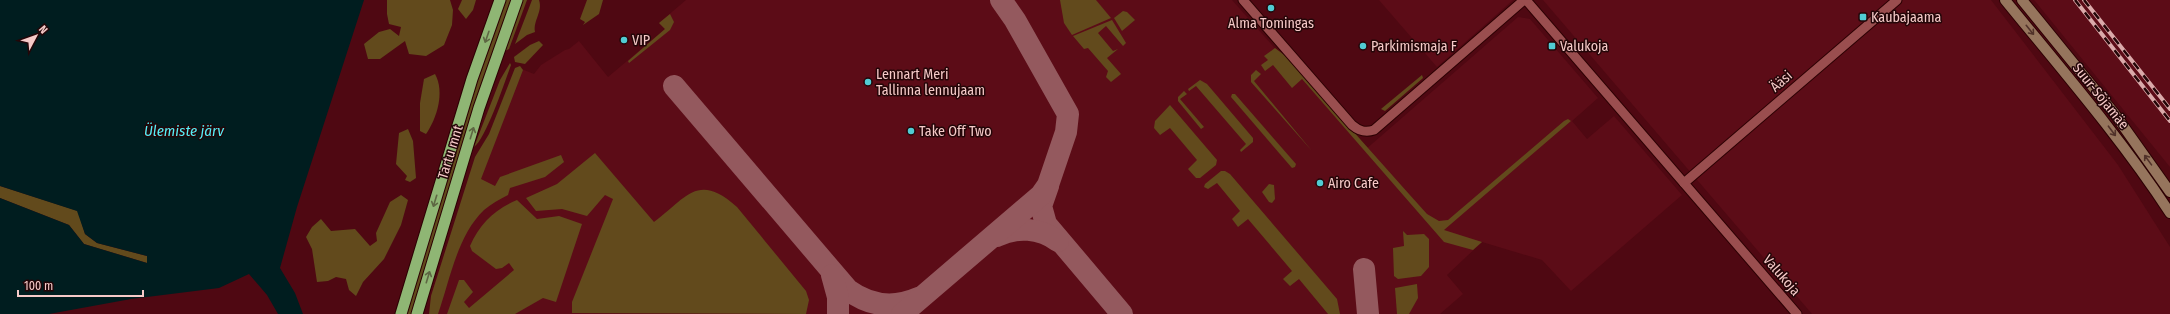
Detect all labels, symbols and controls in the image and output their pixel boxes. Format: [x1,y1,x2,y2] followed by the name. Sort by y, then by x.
[1266,3,1276,13] marker: Alma Tomingas
[1871,9,1941,26] place label: Kaubajaama
[1858,12,1868,22] marker: Kaubajaama
[1228,15,1314,32] place label: Alma Tomingas
[16,16,56,56] north arrow
[36,23,50,37] text: N
[2025,25,2034,36] one-way arrow
[483,30,490,43] one-way arrow
[632,32,650,49] place label: VIP
[619,35,629,45] marker: VIP
[1371,38,1457,55] place label: Parkimismaja F
[1560,38,1609,55] place label: Valukoja
[1358,41,1368,51] marker: Parkimismaja F
[1547,41,1557,51] marker: Valukoja
[2069,60,2132,133] street label: Suur-Sõjamäe
[876,66,985,99] place label: Lennart Meri Tallinna lennujaam
[1767,67,1796,96] street label: Ääsi
[863,77,873,87] marker: Lennart Meri Tallinna lennujaam
[144,122,225,140] water label: Ülemiste järv
[434,123,467,181] street label: Tartu mnt
[919,123,992,140] place label: Take Off Two
[2107,125,2116,136] one-way arrow
[906,126,916,136] marker: Take Off Two
[469,127,476,140] one-way arrow
[2144,154,2152,165] one-way arrow
[1328,175,1379,192] place label: Airo Cafe
[1315,178,1325,188] marker: Airo Cafe
[431,194,438,207] one-way arrow
[1759,251,1804,299] street label: Valukoja
[425,270,432,283] one-way arrow
[18,272,143,298] scale bar
[24,279,53,293] text: 100 m

